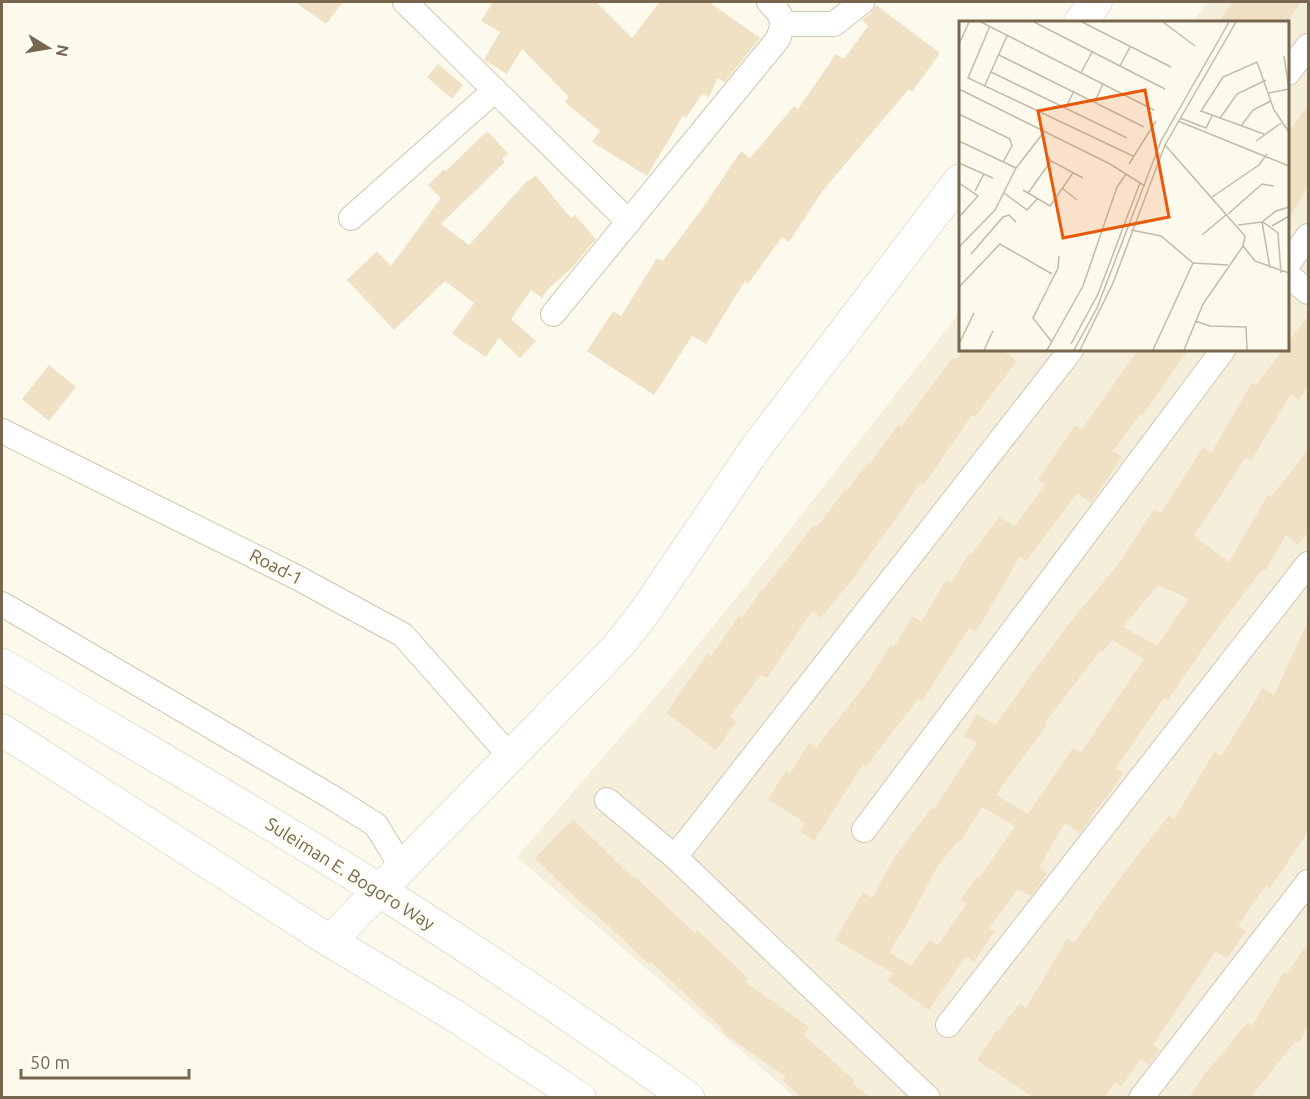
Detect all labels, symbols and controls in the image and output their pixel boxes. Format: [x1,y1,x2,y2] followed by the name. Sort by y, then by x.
[18,18,78,78] north arrow
[959,21,1289,351] inset map
[53,43,73,58] text: N
[247,544,306,588] street label: Road-1
[262,813,439,934] street label: Suleiman E. Bogoro Way
[21,1042,189,1080] scale bar
[30,1052,70,1072] text: 50 m

